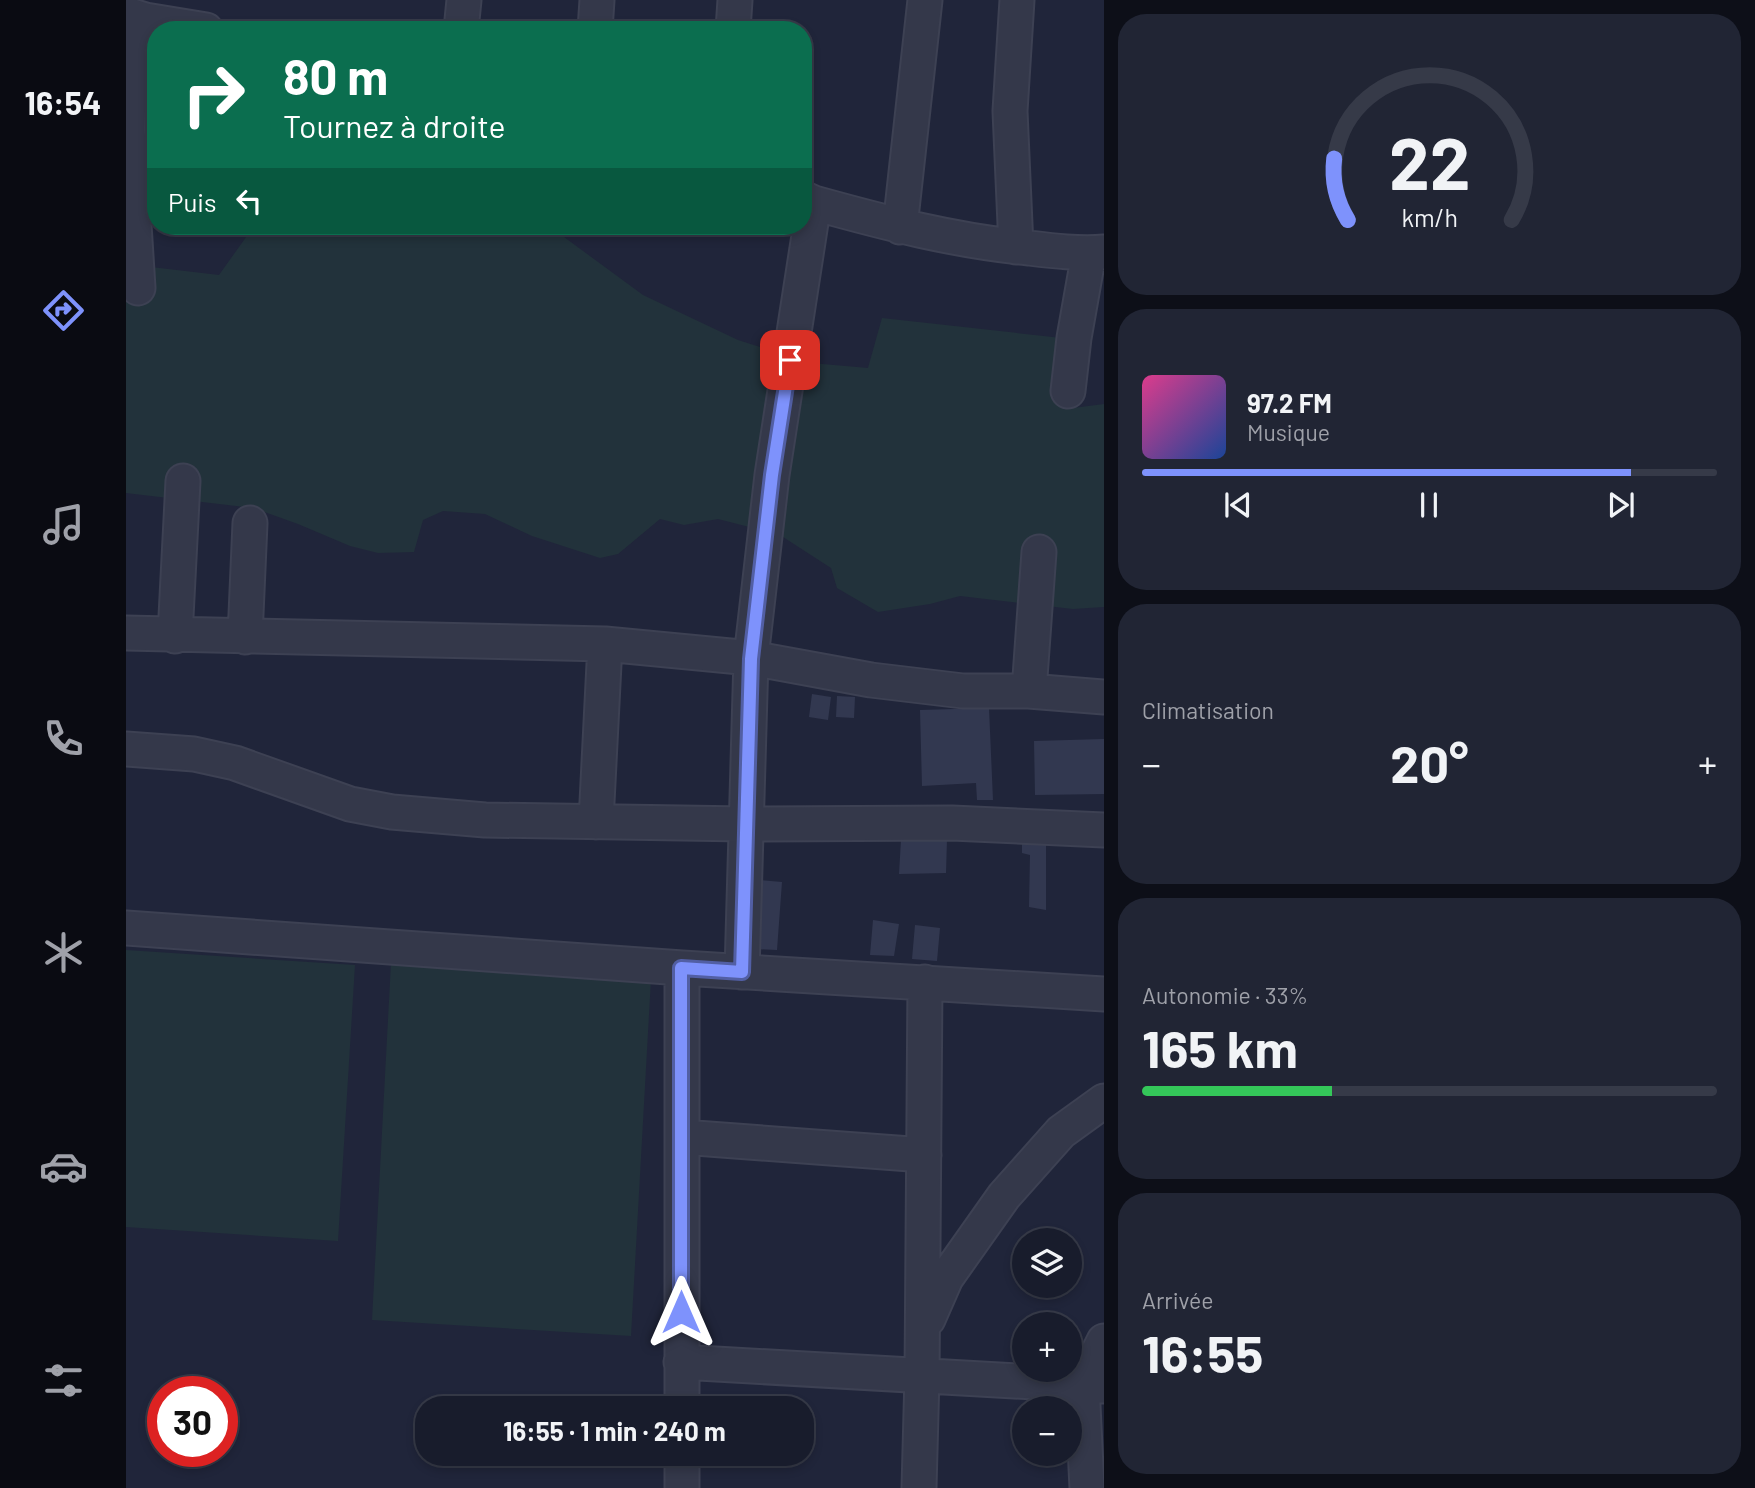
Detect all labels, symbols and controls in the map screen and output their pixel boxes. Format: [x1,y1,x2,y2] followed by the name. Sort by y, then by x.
[283,46,388,105] text: 80 m
[168,49,259,140] icon: right
[25,83,101,121] text: 16:54
[283,106,505,144] text: Tournez à droite
[1389,118,1470,206] text: 22
[230,182,268,220] icon: left
[168,186,216,217] text: Puis
[1401,202,1458,232] text: km/h
[39,286,88,335] icon: directions
[760,330,820,390] pin
[771,341,809,379] icon: arrive
[1247,387,1332,418] text: 97.2 FM
[1247,418,1330,446] text: Musique
[1219,486,1257,524] icon: previous
[1410,486,1448,524] icon: pause
[1602,486,1640,524] icon: next
[39,500,88,549] icon: music
[1142,696,1274,724] text: Climatisation
[39,714,88,763] icon: phone
[1390,731,1469,793] text: 20°
[1142,740,1161,786] text: −
[1698,740,1717,786] text: +
[39,928,88,977] icon: climate
[1142,981,1308,1009] text: Autonomie · 33%
[1142,1016,1298,1078] text: 165 km
[39,1142,88,1191] icon: car
[1012,1228,1082,1466] map controls
[1012,1228,1082,1298] button: layers
[644,1275,718,1349] position arrow
[1142,1286,1214,1314] text: Arrivée
[1012,1312,1082,1382] button: +
[1142,1321,1263,1383] text: 16:55
[39,1356,88,1405] icon: filters
[147,1376,238,1467] speed limit sign: 30
[1012,1396,1082,1466] button: −
[503,1415,726,1446] text: 16:55 · 1 min · 240 m

